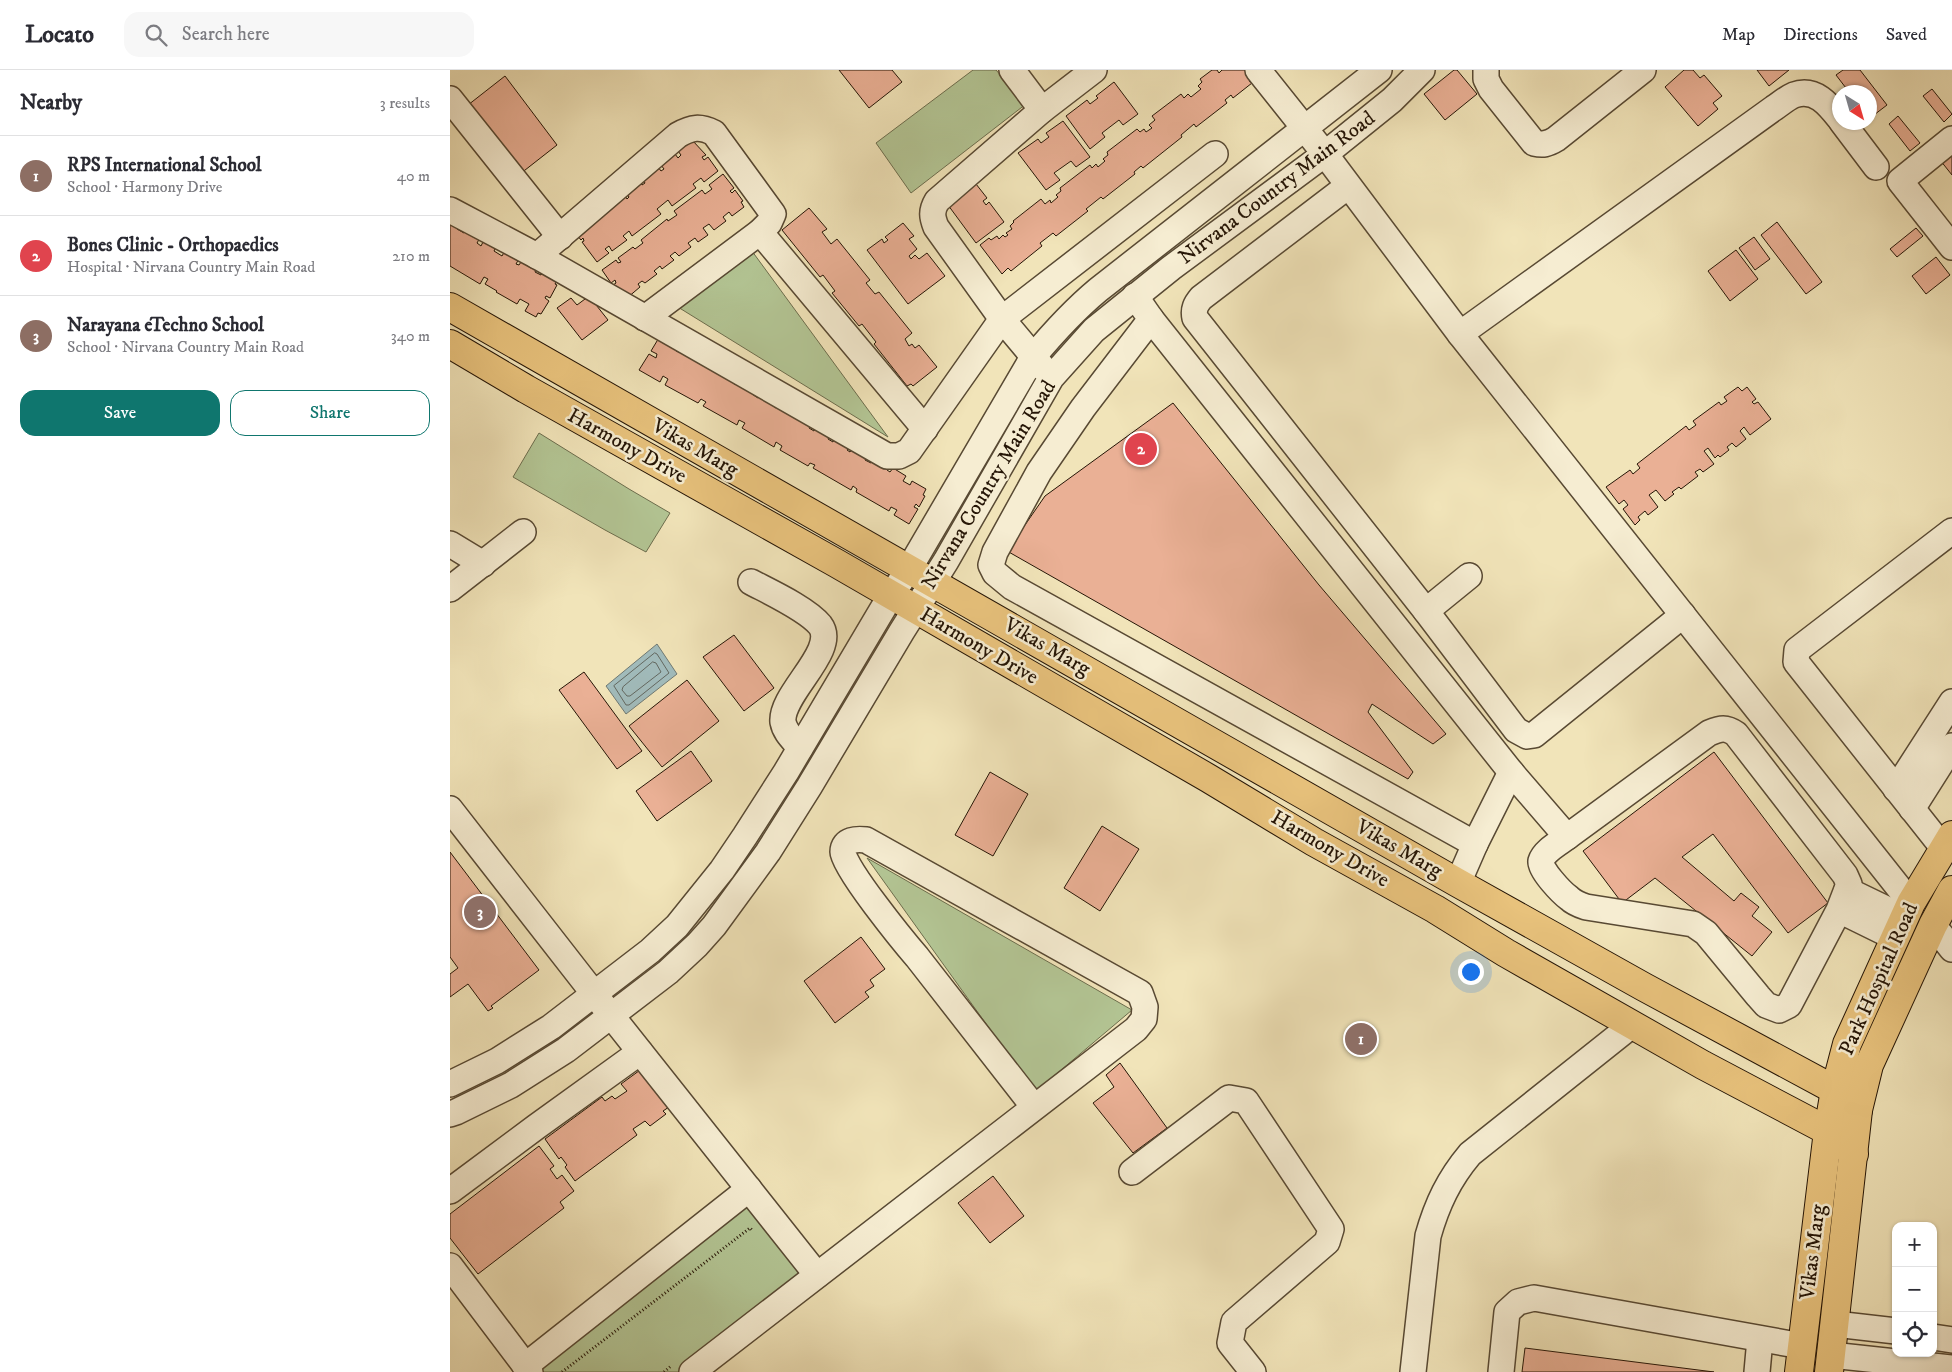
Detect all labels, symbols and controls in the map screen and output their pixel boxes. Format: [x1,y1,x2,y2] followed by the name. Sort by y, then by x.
[124,12,474,57] search box
[25,20,94,50] text: Locato
[142,21,170,49] icon: search
[182,23,270,46] text: Search here
[1722,24,1755,46] text: Map
[1783,24,1858,46] text: Directions
[1886,24,1927,46] text: Saved
[1832,85,1877,130] north arrow
[20,90,82,116] text: Nearby
[380,93,430,113] text: 3 results
[1174,105,1381,270] street label: Nirvana Country Main Road
[67,154,262,177] text: RPS International School
[33,166,39,186] text: 1
[397,166,430,186] text: 40 m
[67,177,222,197] text: School · Harmony Drive
[67,234,279,257] text: Bones Clinic - Orthopaedics
[32,246,40,266] text: 2
[392,246,430,266] text: 210 m
[67,257,315,277] text: Hospital · Nirvana Country Main Road
[67,314,264,337] text: Narayana eTechno School
[33,326,39,346] text: 3
[391,326,430,346] text: 340 m
[67,337,304,357] text: School · Nirvana Country Main Road
[916,375,1062,594] street label: Nirvana Country Main Road
[20,390,220,436] button: Save
[230,390,430,436] button: Share
[563,403,691,490] street label: Harmony Drive
[646,412,744,484] street label: Vikas Marg
[1125,430,1157,468] pin: 2
[915,602,1043,690] street label: Harmony Drive
[998,611,1096,683] street label: Vikas Marg
[1266,805,1394,893] street label: Harmony Drive
[1350,813,1448,885] street label: Vikas Marg
[464,893,496,931] pin: 3
[1834,898,1924,1059] street label: Park Hospital Road
[1458,959,1484,985] your location
[1345,1020,1377,1058] pin: 1
[1794,1202,1832,1302] street label: Vikas Marg
[1892,1222,1937,1357] map controls
[1892,1222,1937,1267] button: +
[1892,1267,1937,1312] button: −
[1892,1312,1937,1357] button: locate

